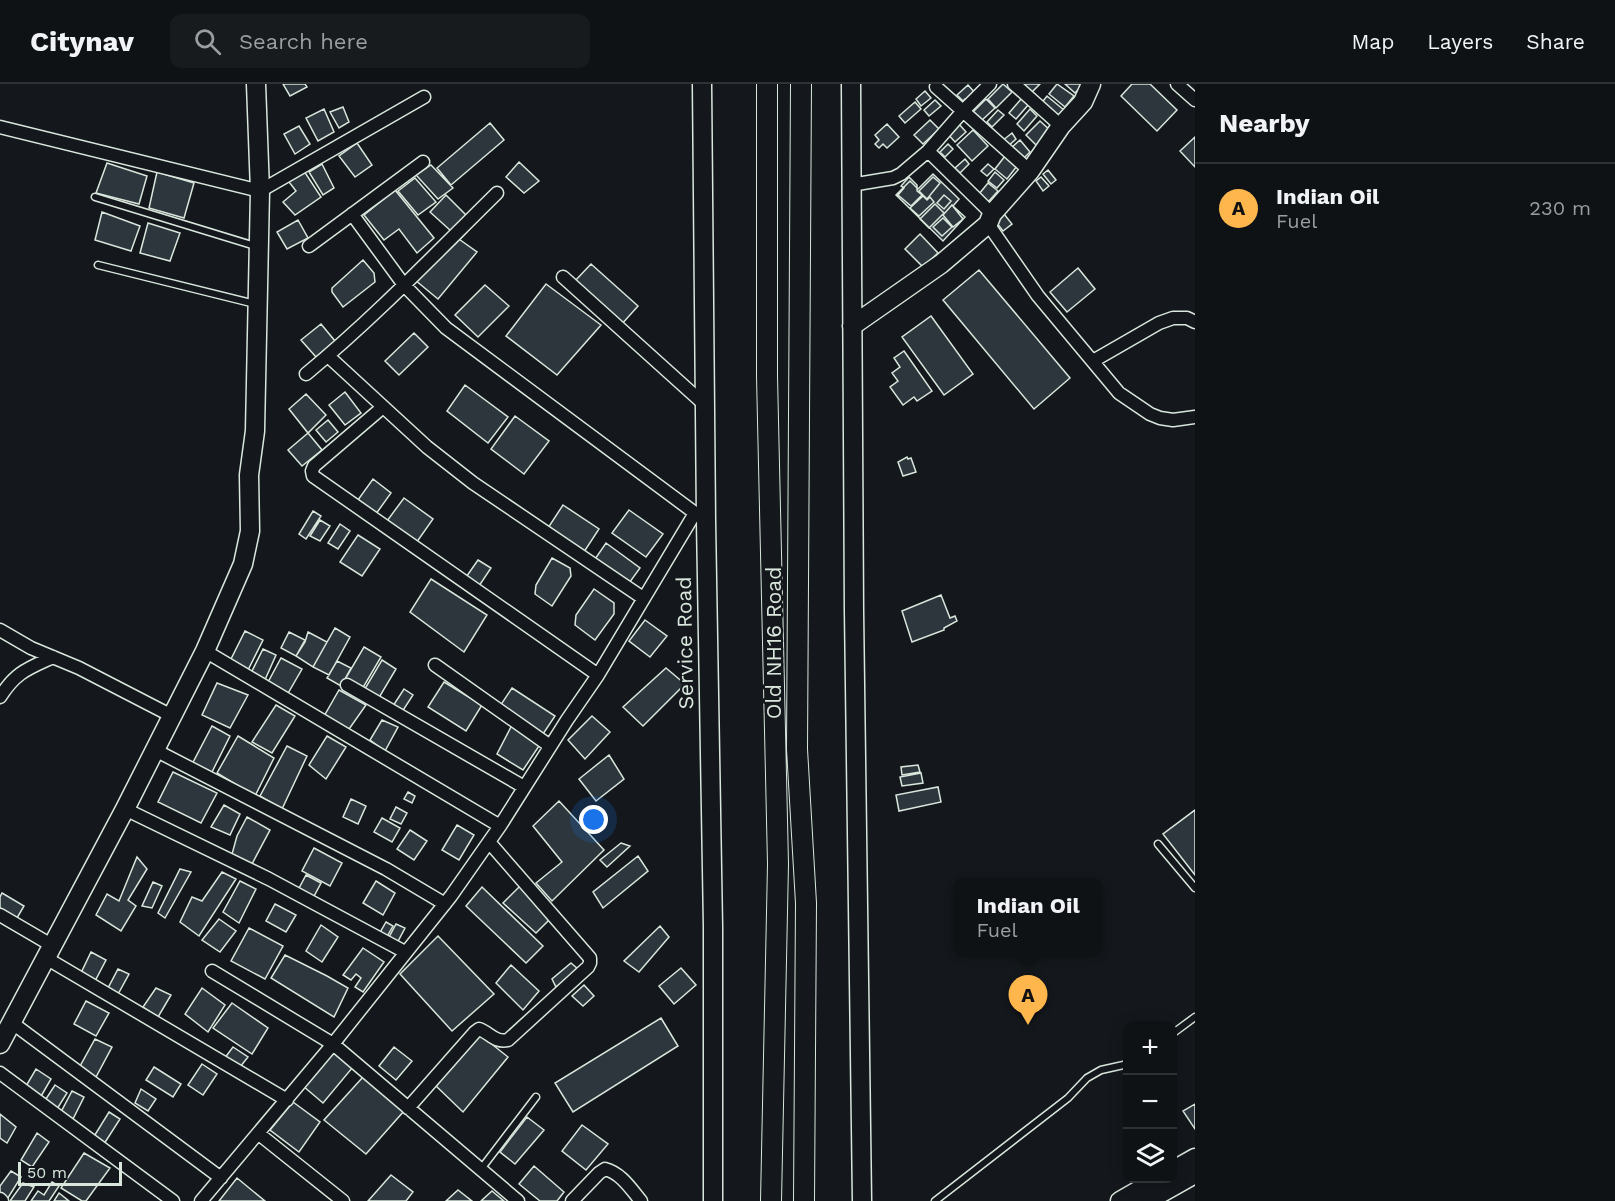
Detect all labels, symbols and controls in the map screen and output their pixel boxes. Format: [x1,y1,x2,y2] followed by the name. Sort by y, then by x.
[170,14,590,68] search box
[30,25,134,58] text: Citynav
[191,25,224,58] icon: search
[239,29,368,54] text: Search here
[1351,29,1394,54] text: Map
[1427,29,1493,54] text: Layers
[1526,29,1585,54] text: Share
[1219,108,1310,138] text: Nearby
[1276,184,1379,209] text: Indian Oil
[1232,196,1245,220] text: A
[1529,196,1591,220] text: 230 m
[1276,209,1317,233] text: Fuel
[761,567,786,719] street label: Old NH16 Road
[671,576,698,710] street label: Service Road
[579,805,608,834] your location
[953,878,1103,956] popup
[976,893,1080,918] text: Indian Oil
[976,918,1018,942] text: Fuel
[1008,976,1048,1025] pin: A
[1123,1021,1177,1183] map controls
[1123,1021,1177,1075] button: +
[1123,1075,1177,1129] button: −
[1123,1129,1177,1183] button: layers
[18,1159,122,1186] scale bar
[27,1163,67,1182] text: 50 m

